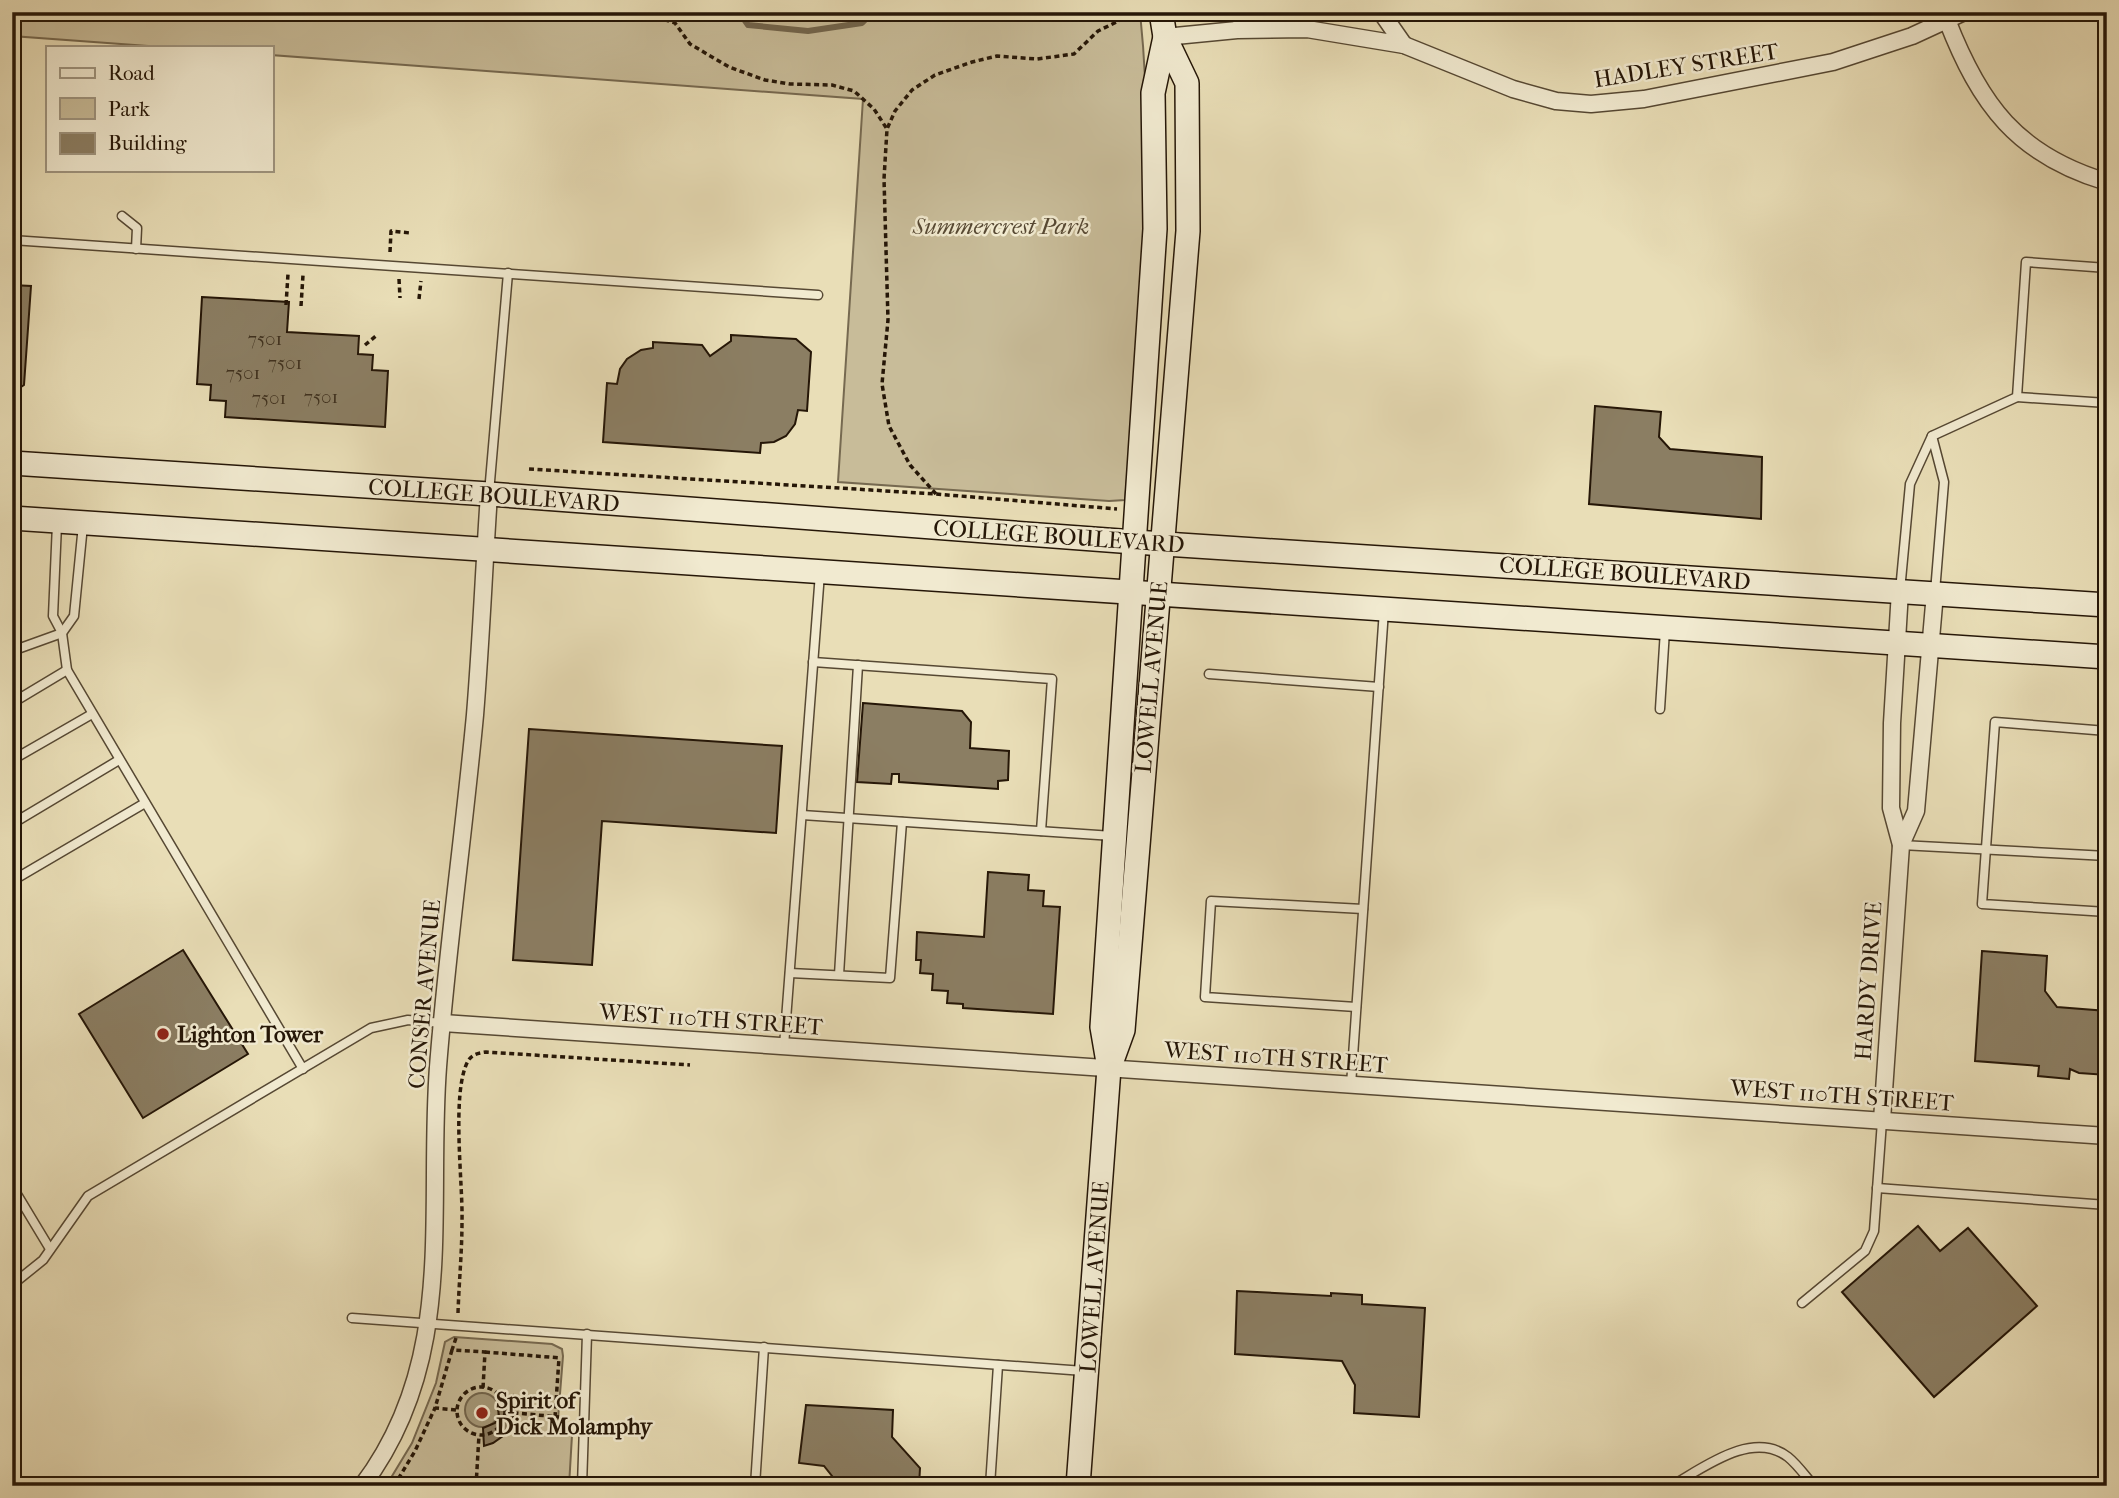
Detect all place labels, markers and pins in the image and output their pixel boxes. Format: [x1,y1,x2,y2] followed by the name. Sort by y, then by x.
[177,1021,324,1048] place label: Lighton Tower
[155,1026,171,1042] marker: Lighton Tower
[496,1387,654,1440] place label: Spirit of Dick Molamphy
[474,1405,490,1421] marker: Spirit of Dick Molamphy

